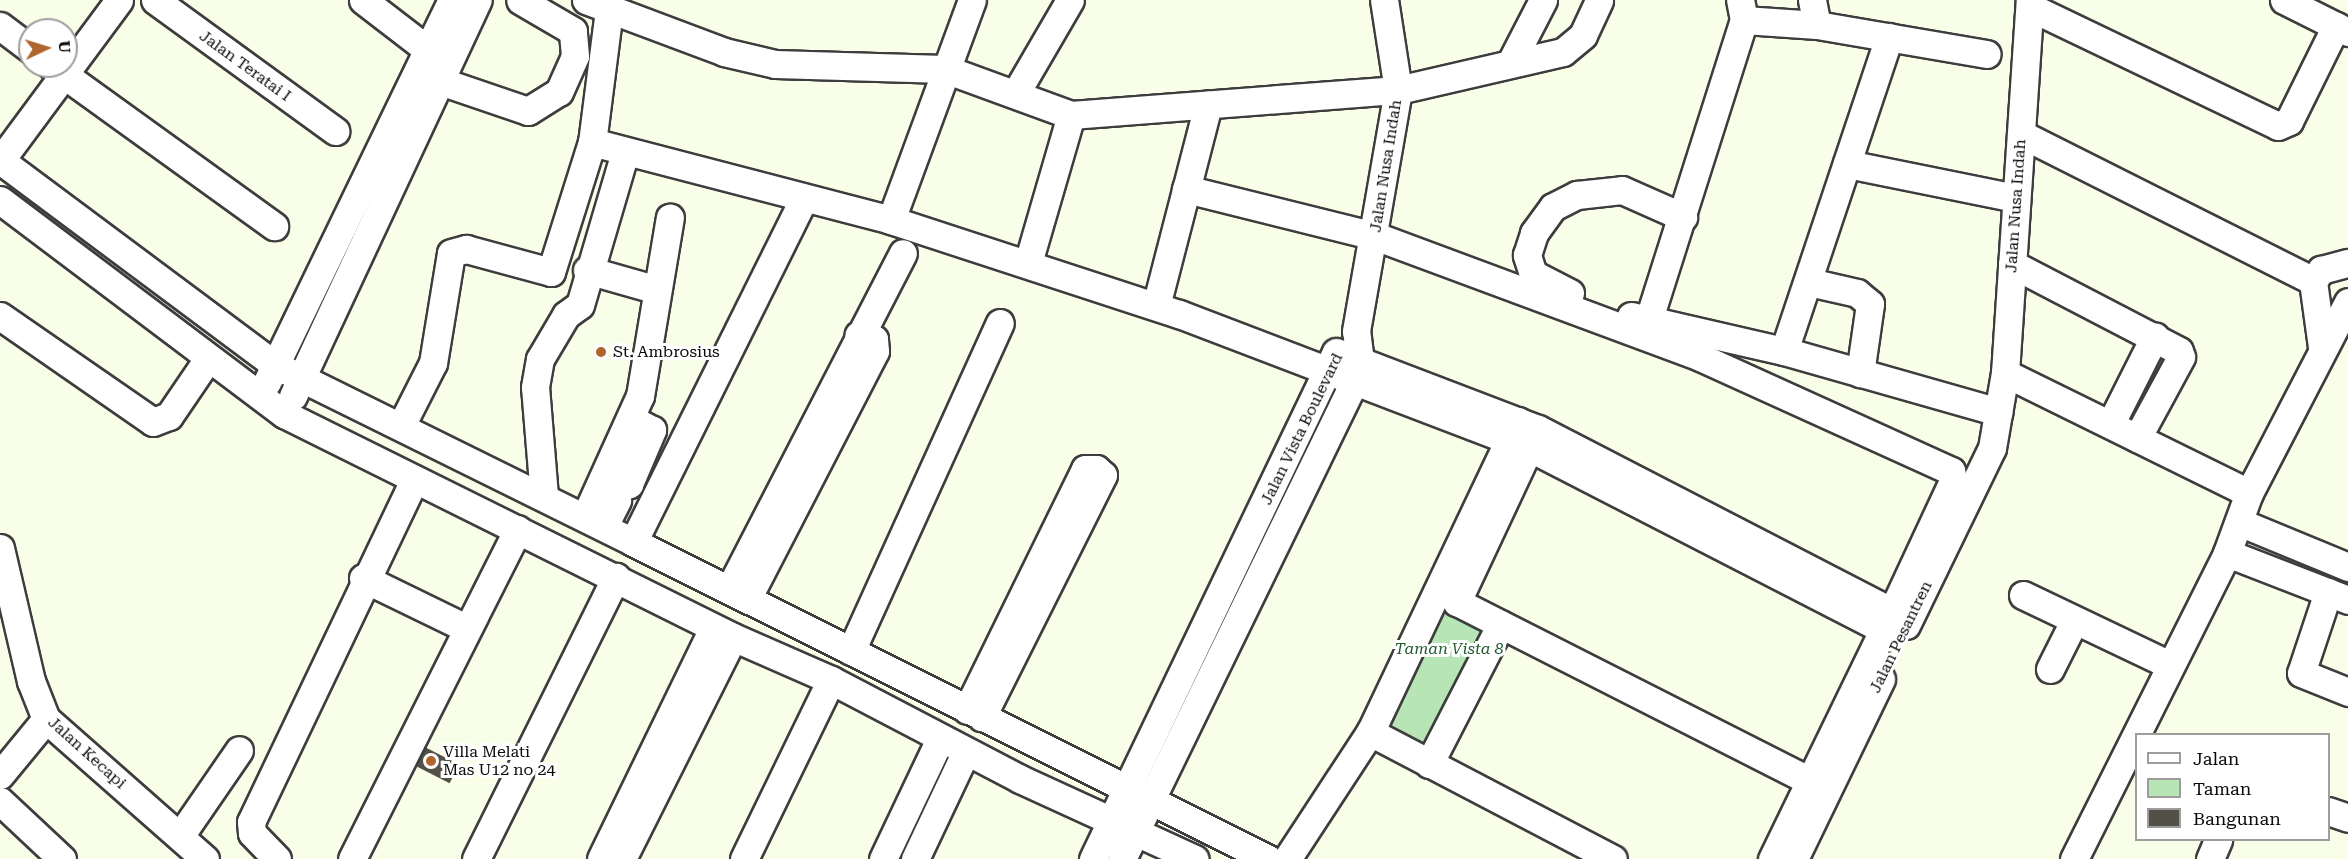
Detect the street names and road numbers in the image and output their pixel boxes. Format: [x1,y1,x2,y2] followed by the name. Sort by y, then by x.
[196,26,294,106] street label: Jalan Teratai I
[1366,98,1406,234] street label: Jalan Nusa Indah
[2002,139,2030,273] street label: Jalan Nusa Indah
[1257,350,1347,508] street label: Jalan Vista Boulevard
[1866,578,1936,696] street label: Jalan Pesantren
[44,713,130,793] street label: Jalan Kecapi

